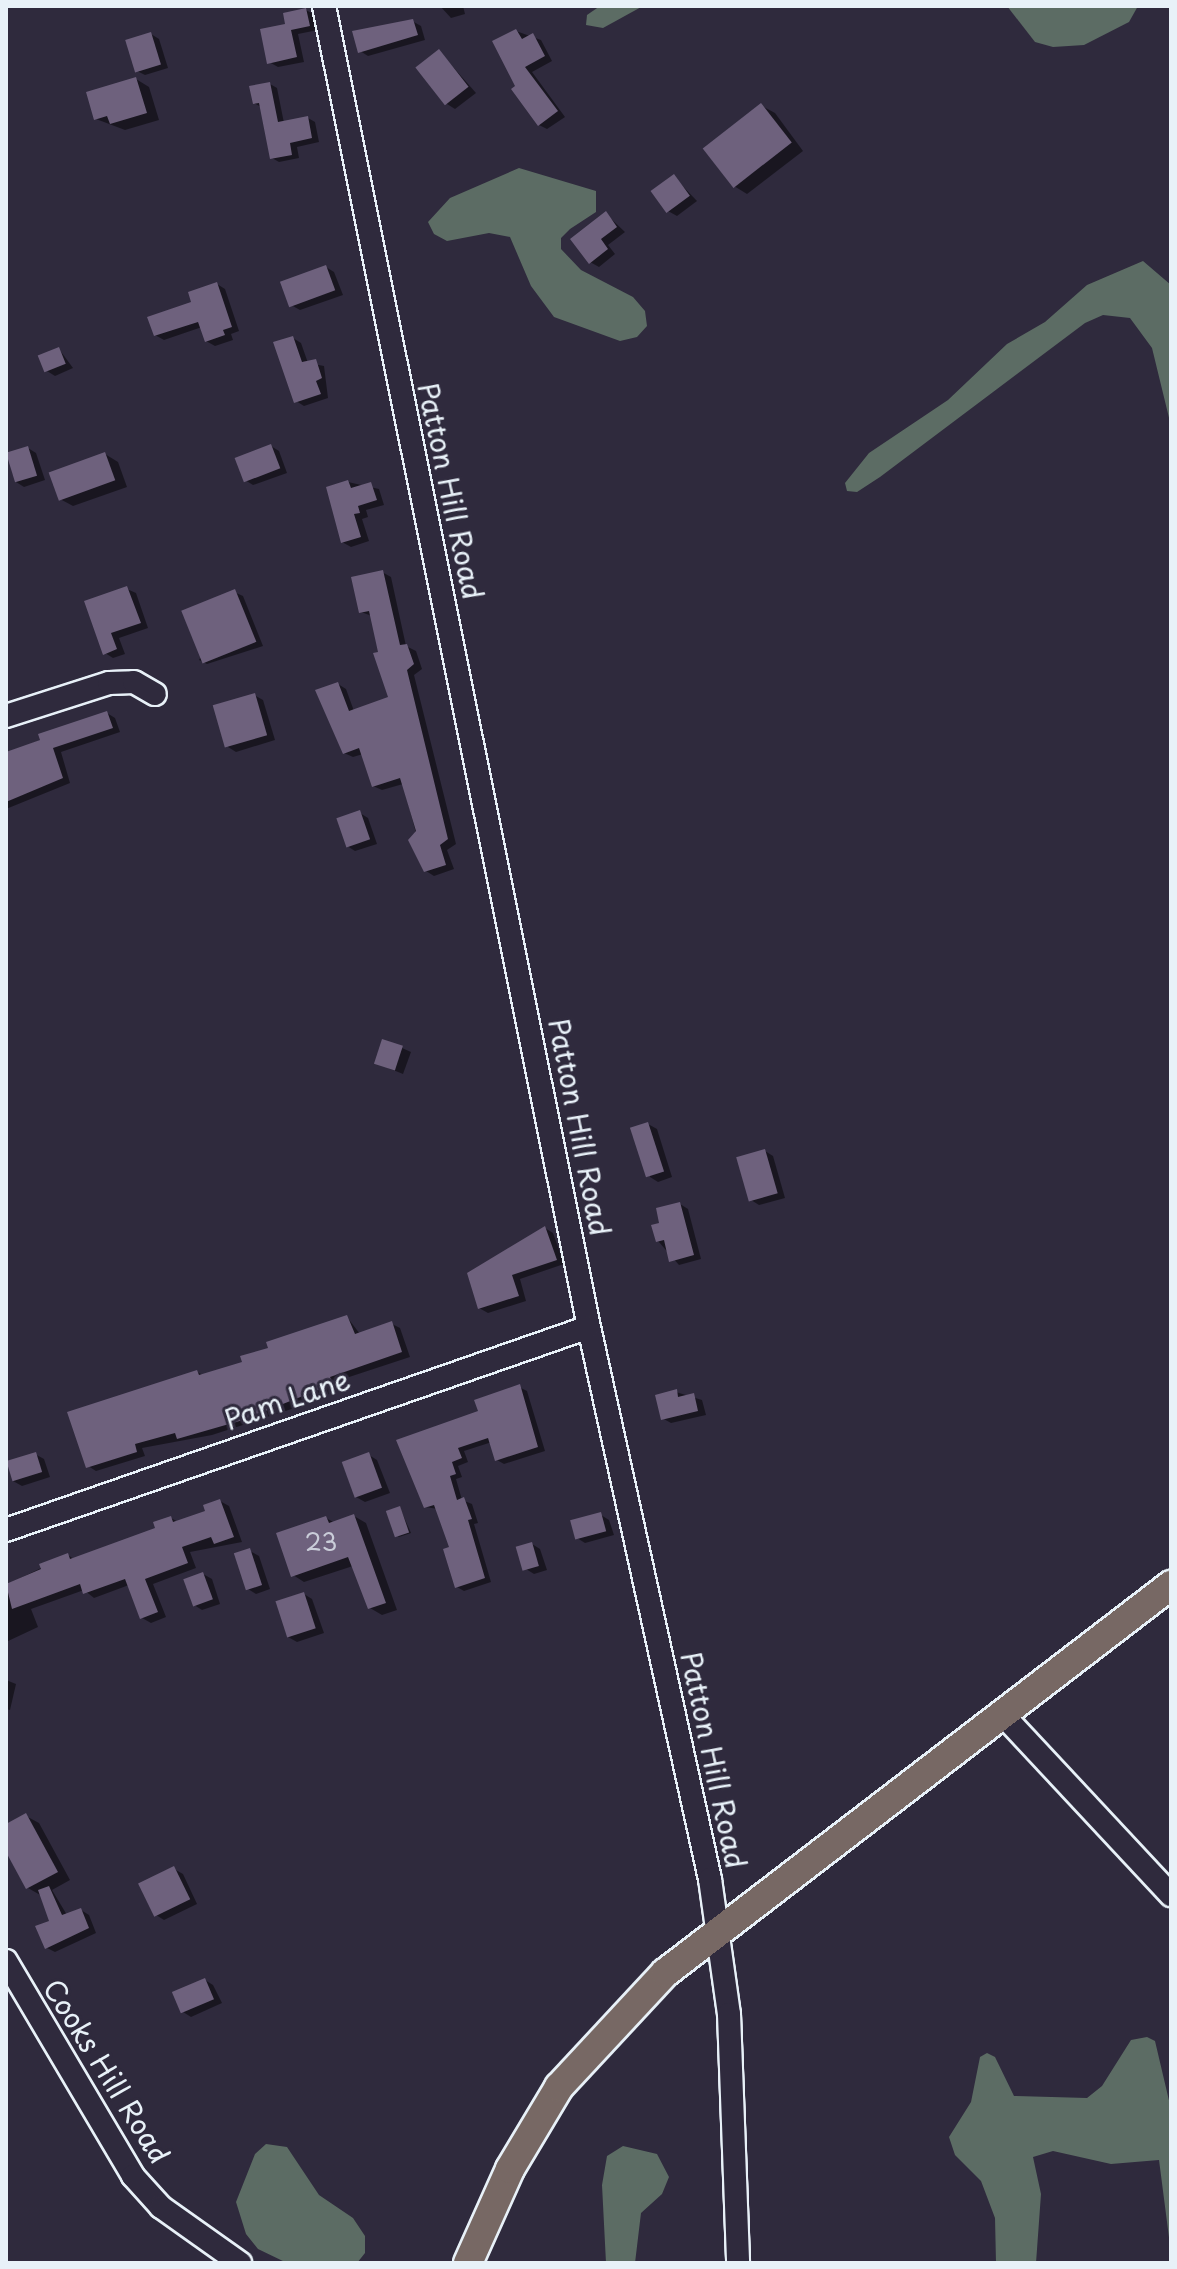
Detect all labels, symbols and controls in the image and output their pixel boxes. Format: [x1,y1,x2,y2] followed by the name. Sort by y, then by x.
[412,381,490,601] street label: Patton Hill Road
[543,1017,617,1237] street label: Patton Hill Road
[219,1362,355,1436] street label: Pam Lane
[305,1528,337,1556] house number: 23
[675,1650,753,1870] street label: Patton Hill Road
[36,1972,178,2170] street label: Cooks Hill Road

